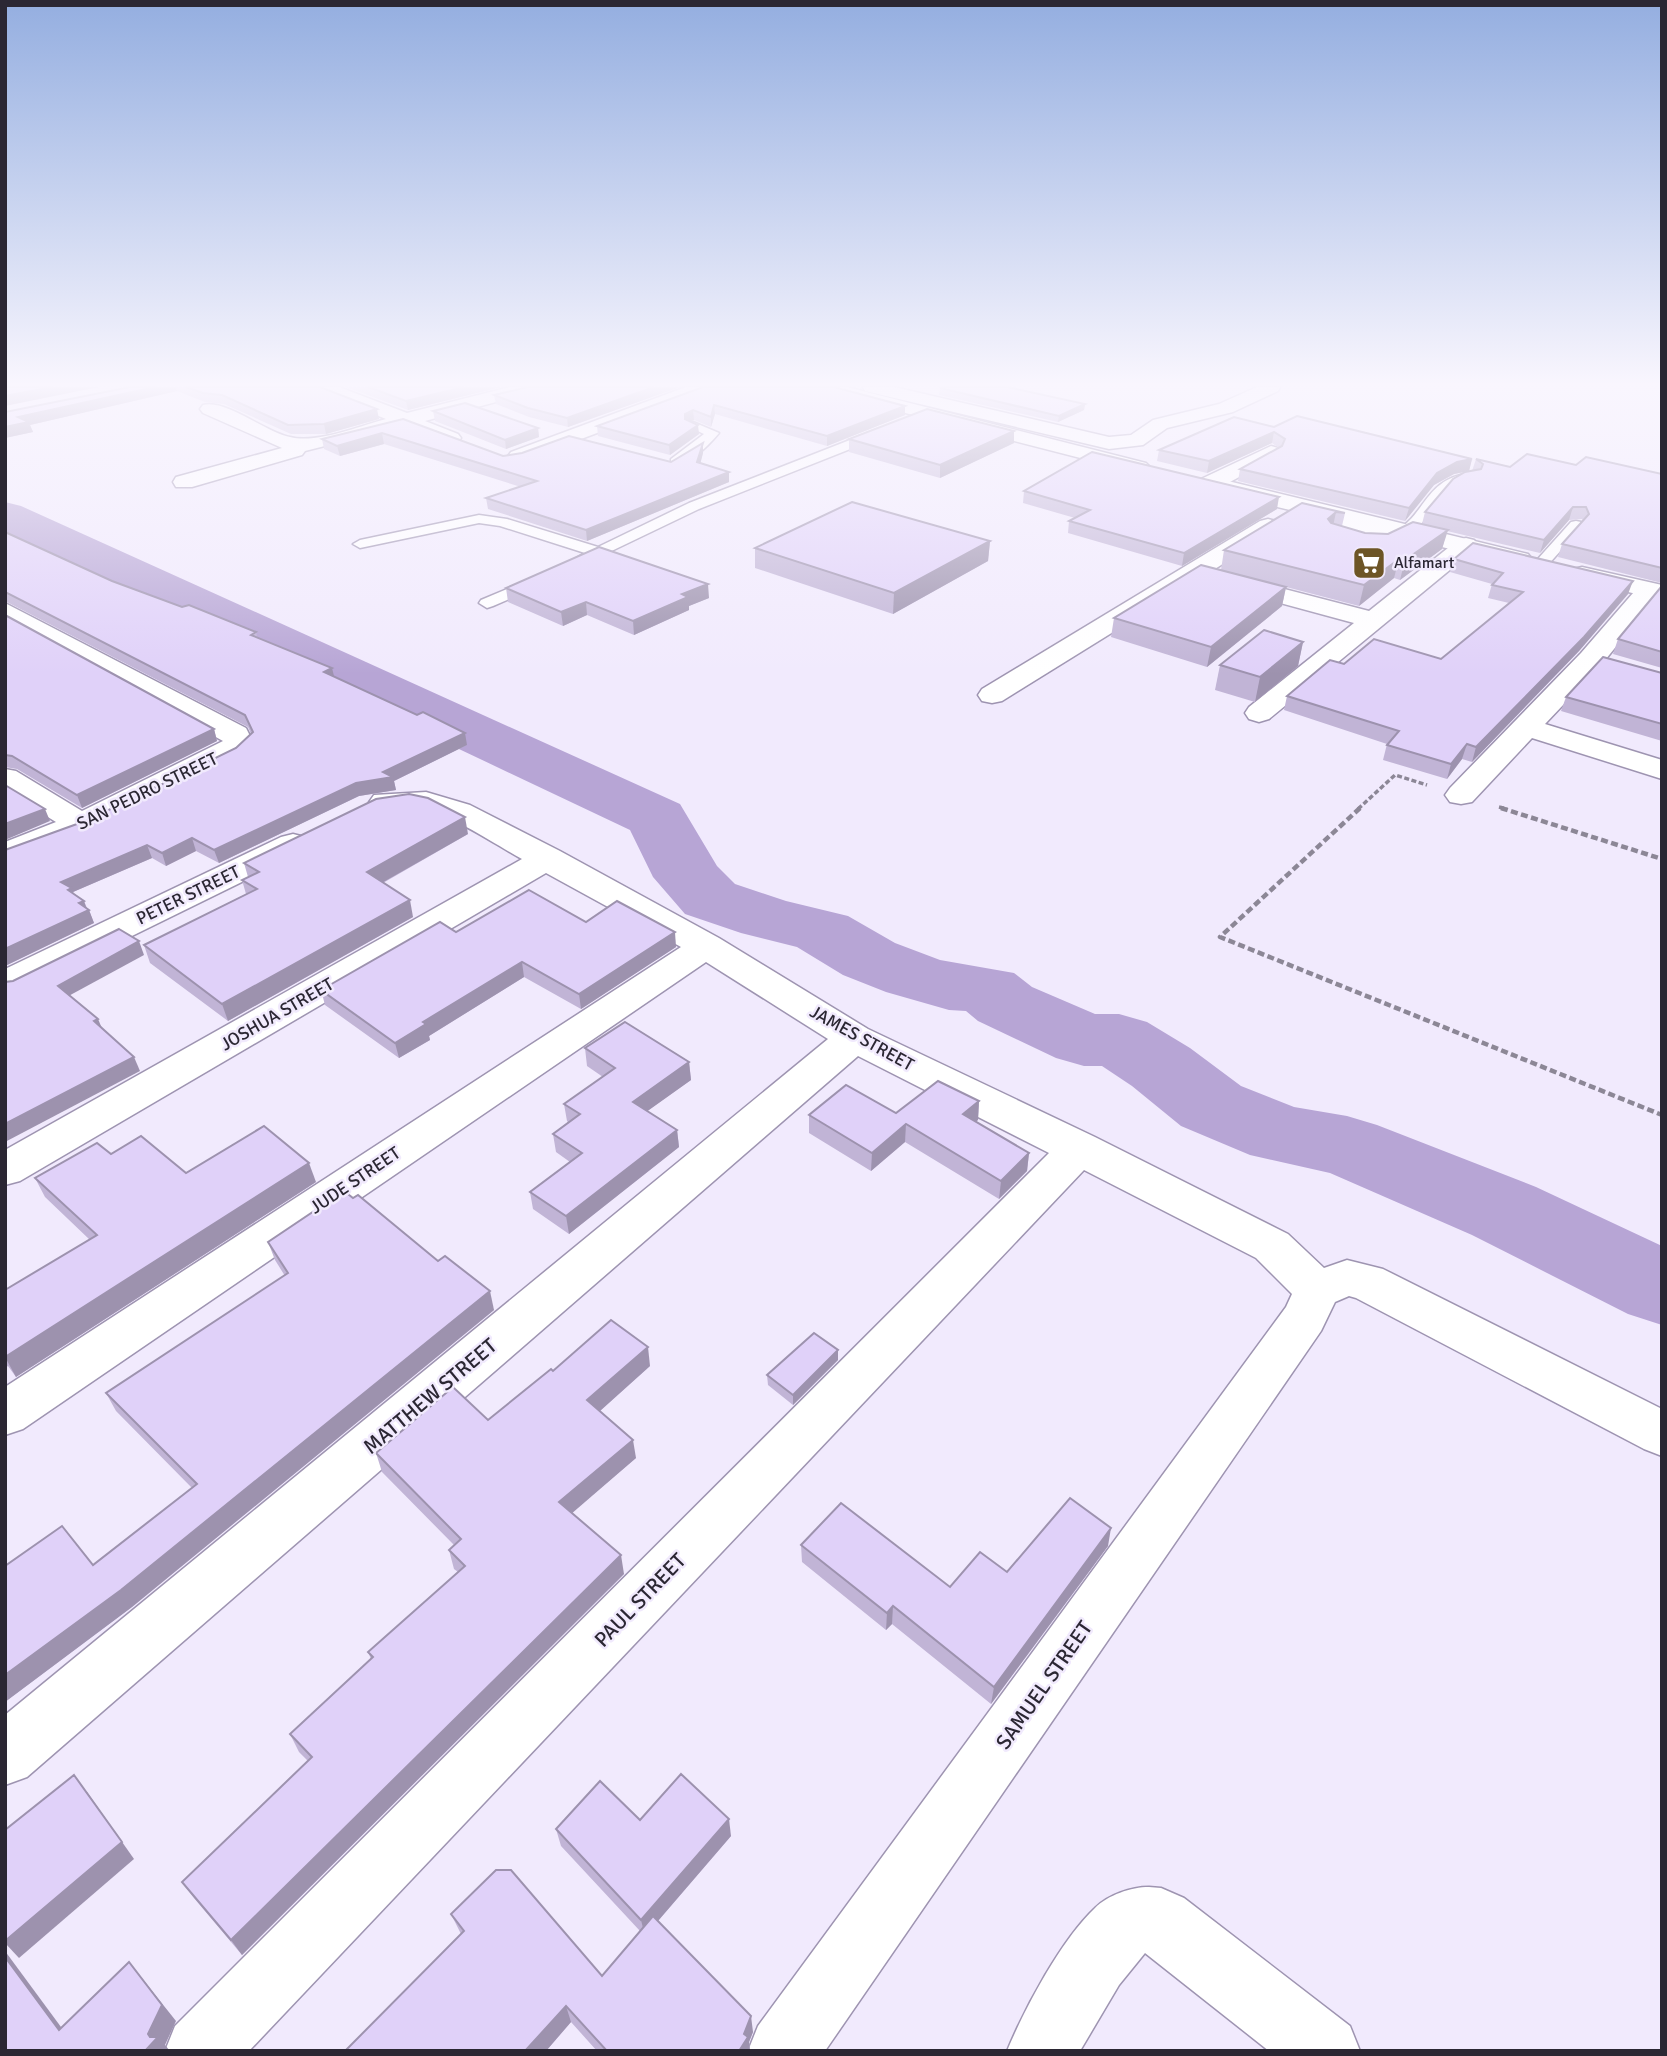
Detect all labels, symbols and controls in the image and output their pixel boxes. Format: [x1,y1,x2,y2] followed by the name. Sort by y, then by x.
[1350,544,1388,582] supermarket icon: Alfamart
[1394,553,1455,573] place label: Alfamart
[73,747,221,835] street label: SAN PEDRO STREET
[133,860,244,930] street label: PETER STREET
[217,973,338,1055] street label: JOSHUA STREET
[806,1000,918,1076] street label: JAMES STREET
[306,1142,405,1218] street label: JUDE STREET
[358,1332,503,1459] street label: MATTHEW STREET
[589,1547,692,1652] street label: PAUL STREET
[990,1615,1098,1754] street label: SAMUEL STREET

